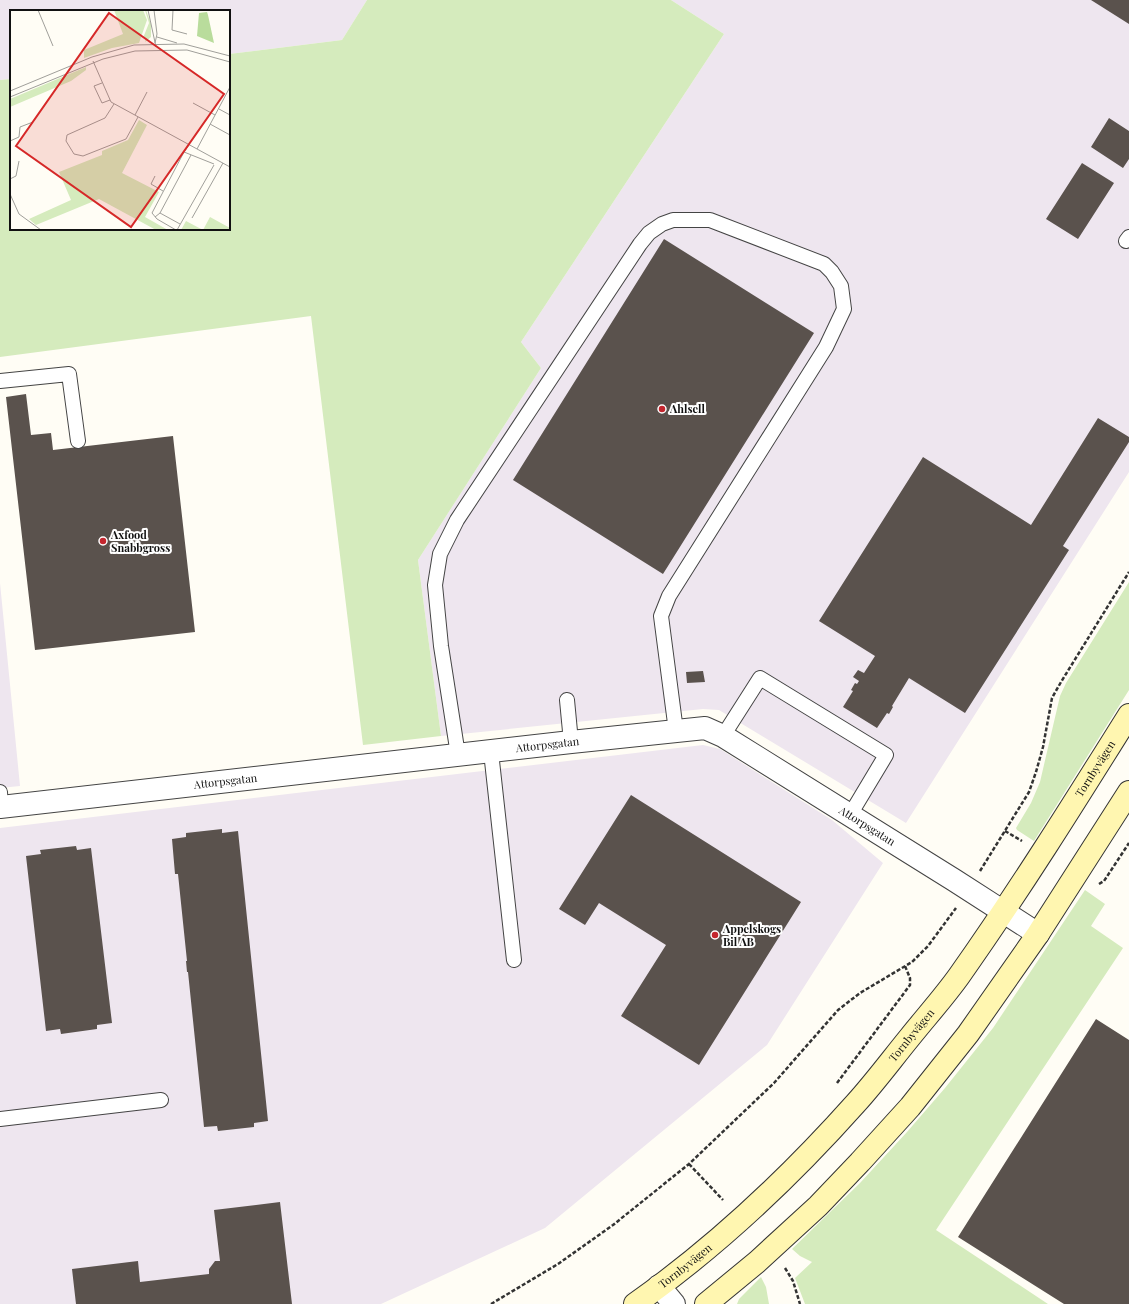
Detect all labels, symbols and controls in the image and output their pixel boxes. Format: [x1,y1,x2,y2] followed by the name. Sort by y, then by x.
[10,10,230,230] inset map
[669,401,706,416] place label: Ahlsell
[657,404,667,414] marker: Ahlsell
[110,527,170,555] place label: Axfood Snabbgross
[98,536,108,546] marker: Axfood Snabbgross
[514,733,580,755] street label: Attorpsgatan
[1071,737,1119,800] street label: Tornbyvägen
[192,770,258,792] street label: Attorpsgatan
[836,802,899,849] street label: Attorpsgatan
[722,921,781,949] place label: Appelskogs Bil AB
[710,930,720,940] marker: Appelskogs Bil AB
[885,1005,938,1065] street label: Tornbyvägen
[655,1239,715,1291] street label: Tornbyvägen

